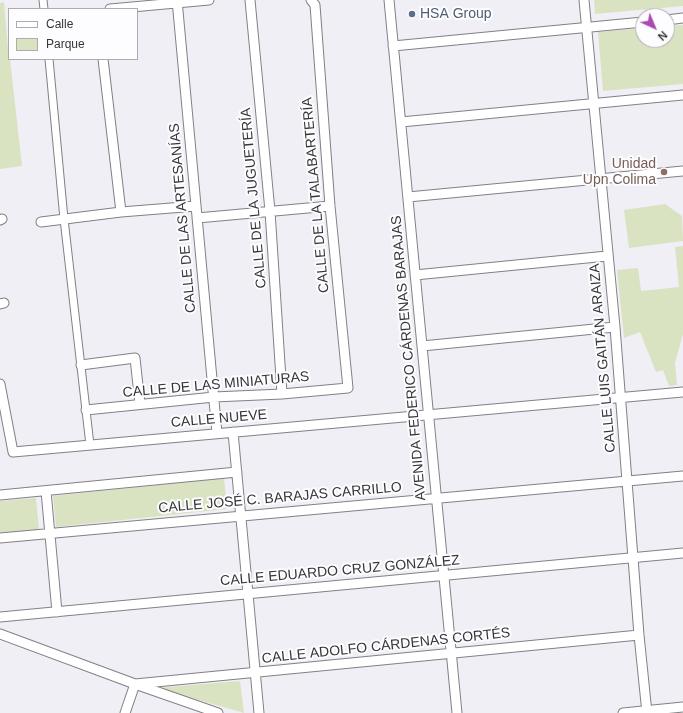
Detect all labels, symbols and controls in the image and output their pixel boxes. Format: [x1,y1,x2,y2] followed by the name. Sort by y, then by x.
[420,6,492,22] place label: HSA Group
[8,8,138,60] legend
[635,8,675,48] north arrow
[407,9,417,19] marker: HSA Group
[46,17,73,31] text: Calle
[656,29,670,43] text: N
[46,37,85,51] text: Parque
[299,96,333,294] street label: CALLE DE LA TALABARTERÍA
[238,107,270,289] street label: CALLE DE LA JUGUETERÍA
[166,122,200,314] street label: CALLE DE LAS ARTESANÍAS
[583,156,656,188] place label: Unidad Upn Colima
[659,167,669,177] marker: Unidad Upn Colima
[388,215,430,501] street label: AVENIDA FEDERICO CÁRDENAS BARAJAS
[586,263,620,453] street label: CALLE LUIS GAITÁN ARAIZA
[122,368,310,402] street label: CALLE DE LAS MINIATURAS
[170,406,268,432] street label: CALLE NUEVE
[158,479,402,517] street label: CALLE JOSÉ C. BARAJAS CARRILLO
[220,552,460,590] street label: CALLE EDUARDO CRUZ GONZÁLEZ
[261,625,511,667] street label: CALLE ADOLFO CÁRDENAS CORTÉS

